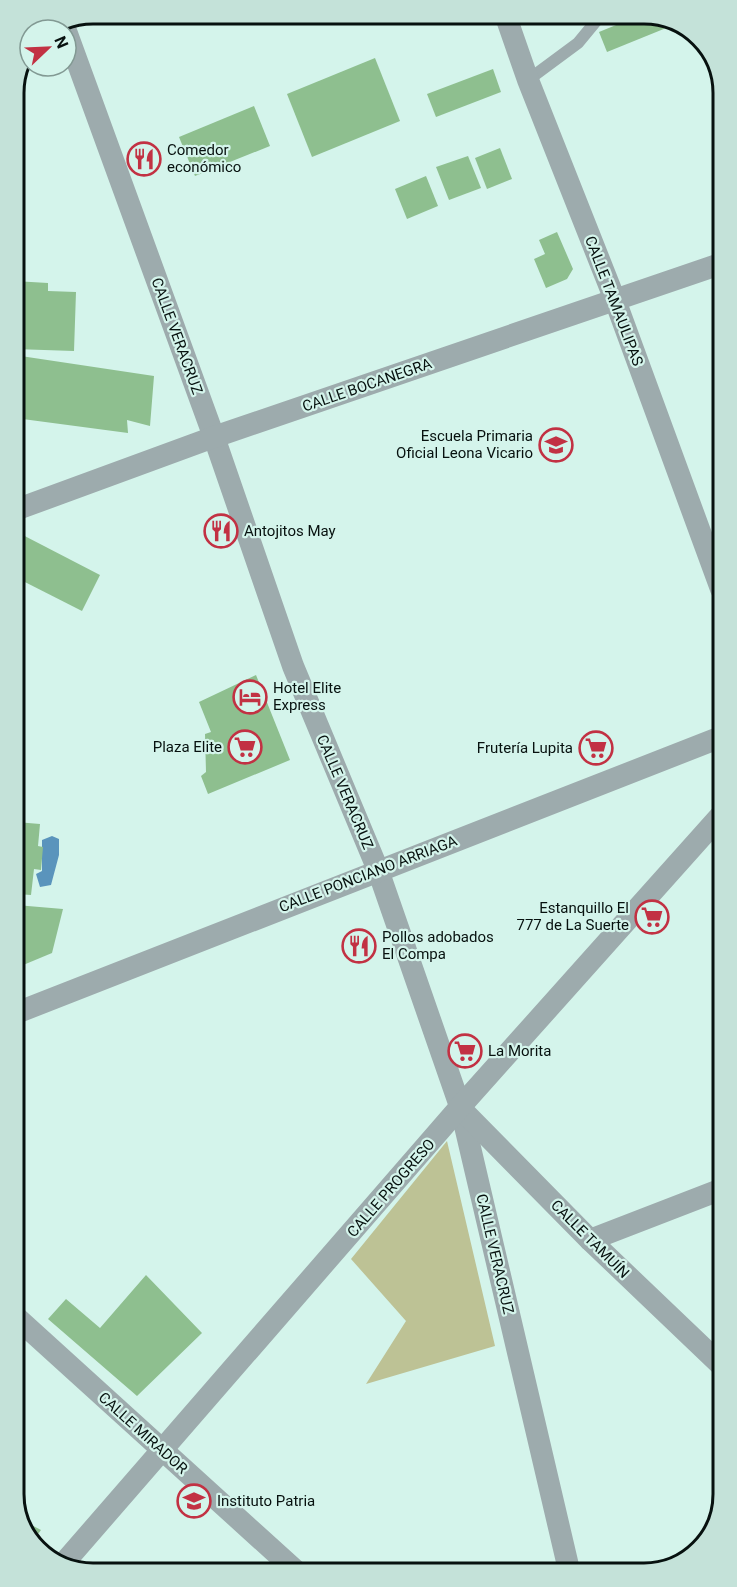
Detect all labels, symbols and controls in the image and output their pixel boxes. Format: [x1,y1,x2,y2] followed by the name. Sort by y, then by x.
[18,18,78,78] north arrow
[50,33,72,51] text: N
[126,141,162,177] restaurant icon: Comedor económico
[167,141,241,176] place label: Comedor económico
[581,233,647,369] street label: CALLE TAMAULIPAS
[148,275,206,397] street label: CALLE VERACRUZ
[300,354,434,416] street label: CALLE BOCANEGRA
[396,427,533,462] place label: Escuela Primaria Oficial Leona Vicario
[538,427,574,463] school or university icon: Escuela Primaria Oficial Leona Vicario
[203,513,239,549] restaurant icon: Antojitos May
[244,522,336,540] place label: Antojitos May
[232,679,268,715] hotel icon: Hotel Elite Express
[273,679,341,714] place label: Hotel Elite Express
[227,729,263,765] supermarket icon: Plaza Elite
[578,730,614,766] supermarket icon: Frutería Lupita
[313,732,377,852] street label: CALLE VERACRUZ
[153,738,222,756] place label: Plaza Elite
[477,739,573,757] place label: Frutería Lupita
[276,832,460,916] street label: CALLE PONCIANO ARRIAGA
[516,899,629,934] place label: Estanquillo El 777 de La Suerte
[634,899,670,935] supermarket icon: Estanquillo El 777 de La Suerte
[341,928,377,964] restaurant icon: Pollos adobados El Compa
[382,928,494,963] place label: Pollos adobados El Compa
[447,1033,483,1069] supermarket icon: La Morita
[488,1042,551,1060] place label: La Morita
[343,1135,439,1241] street label: CALLE PROGRESO
[472,1192,518,1316] street label: CALLE VERACRUZ
[547,1196,633,1282] street label: CALLE TAMUÍN
[95,1388,191,1478] street label: CALLE MIRADOR
[176,1483,212,1519] school or university icon: Instituto Patria
[217,1492,315,1510] place label: Instituto Patria

